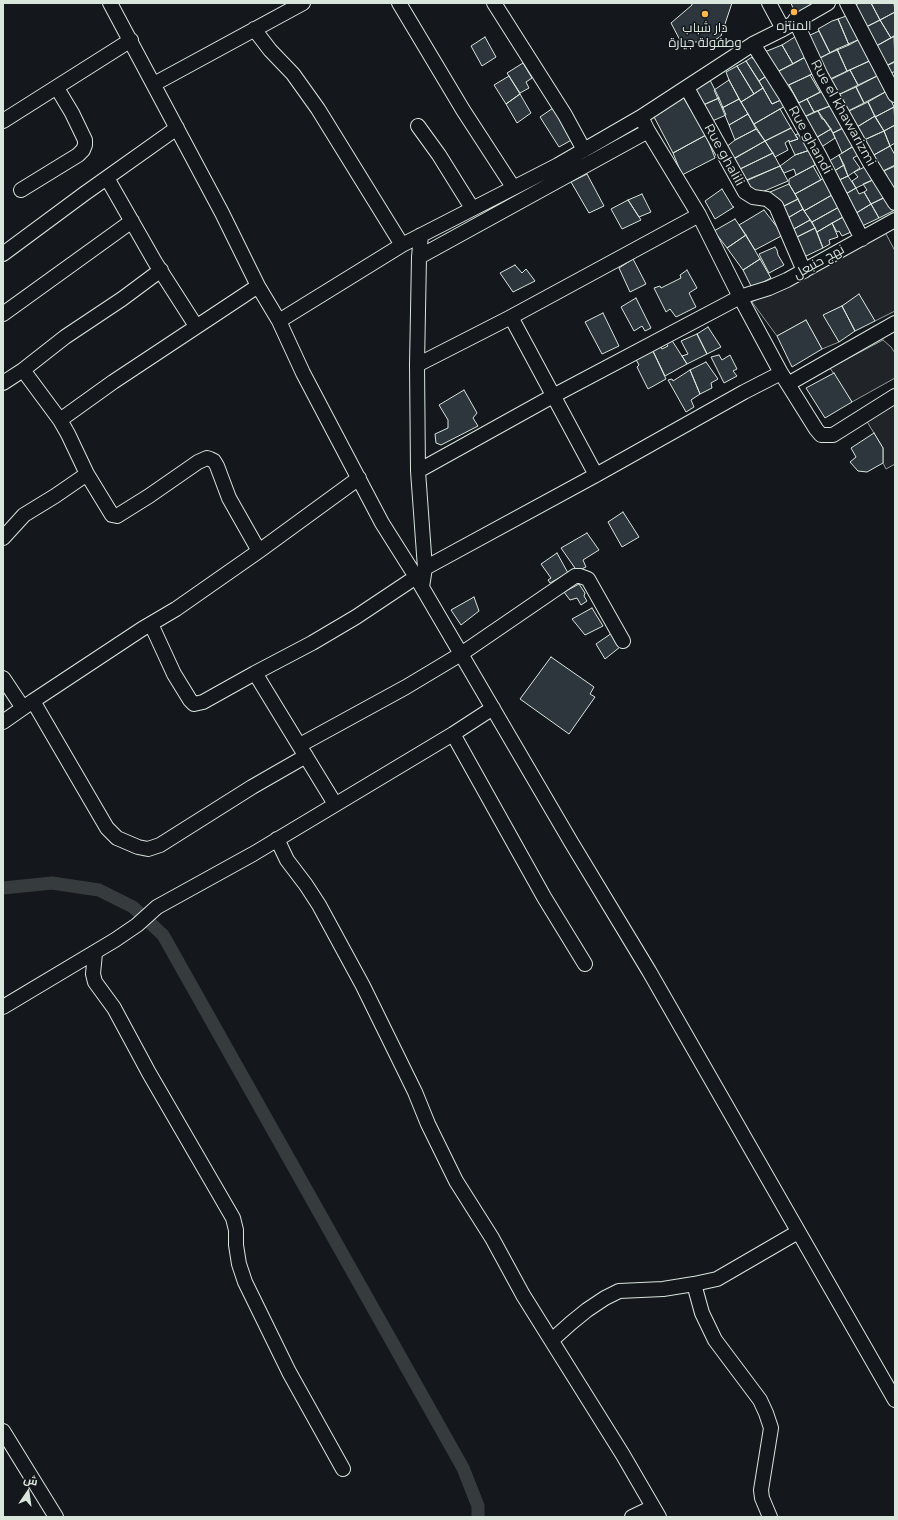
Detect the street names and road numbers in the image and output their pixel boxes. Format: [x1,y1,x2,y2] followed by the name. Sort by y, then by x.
[807,57,879,169] street label: Rue el khawarizmi
[785,103,835,177] street label: Rue ghandi
[701,121,747,189] street label: Rue ghalili
[791,242,847,282] street label: نهج حنبعل

